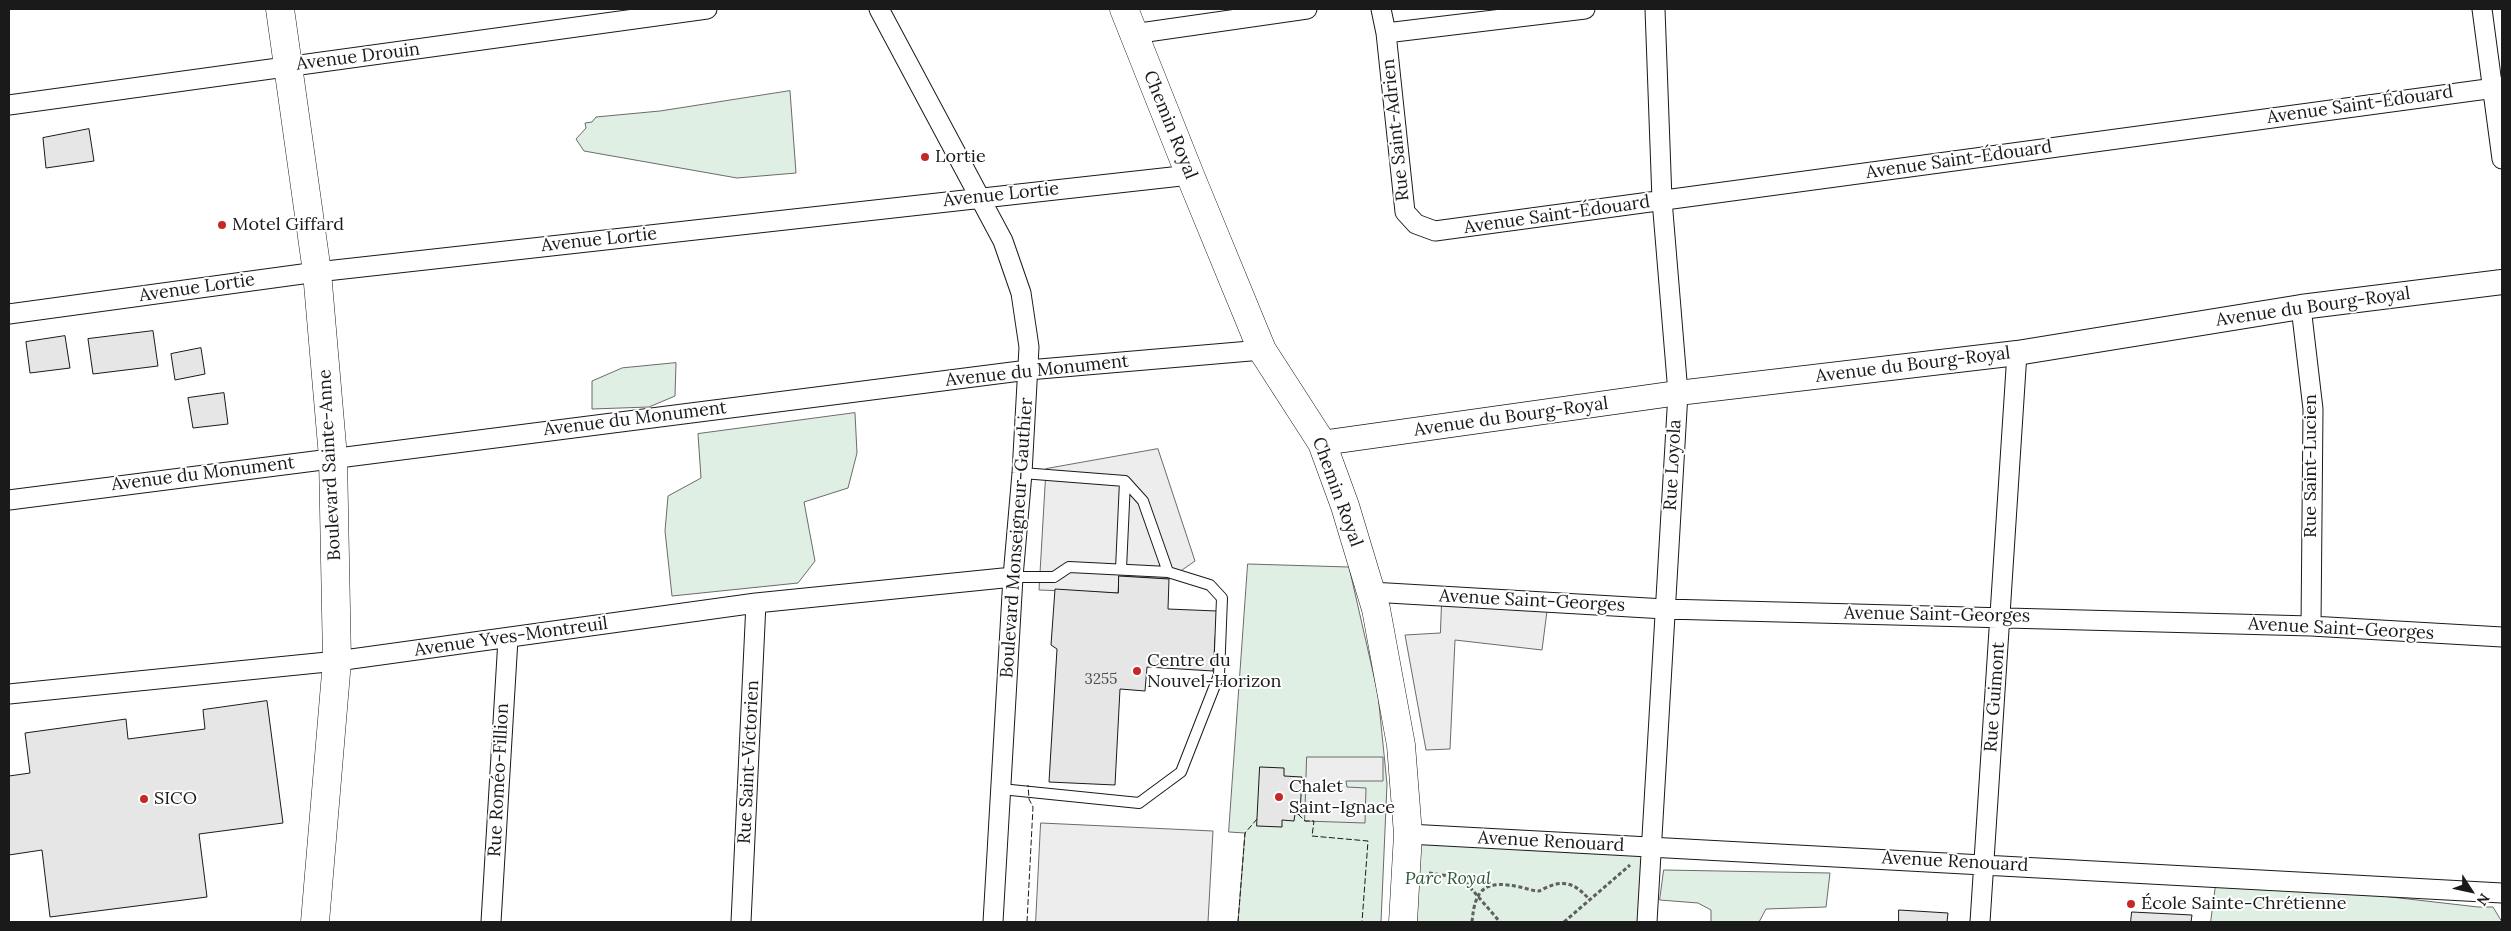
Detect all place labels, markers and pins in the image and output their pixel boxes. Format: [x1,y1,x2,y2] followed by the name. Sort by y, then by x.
[935,146,986,168] place label: Lortie
[919,151,931,163] marker: Lortie
[232,214,344,236] place label: Motel Giffard
[216,219,228,231] marker: Motel Giffard
[1147,650,1281,692] place label: Centre du Nouvel-Horizon
[1131,665,1143,677] marker: Centre du Nouvel-Horizon
[1289,776,1395,819] place label: Chalet Saint-Ignace
[154,788,197,810] place label: SICO
[1273,791,1285,803] marker: Chalet Saint-Ignace
[138,793,150,805] marker: SICO
[2141,893,2346,915] place label: École Sainte-Chrétienne
[2125,898,2137,910] marker: École Sainte-Chrétienne

